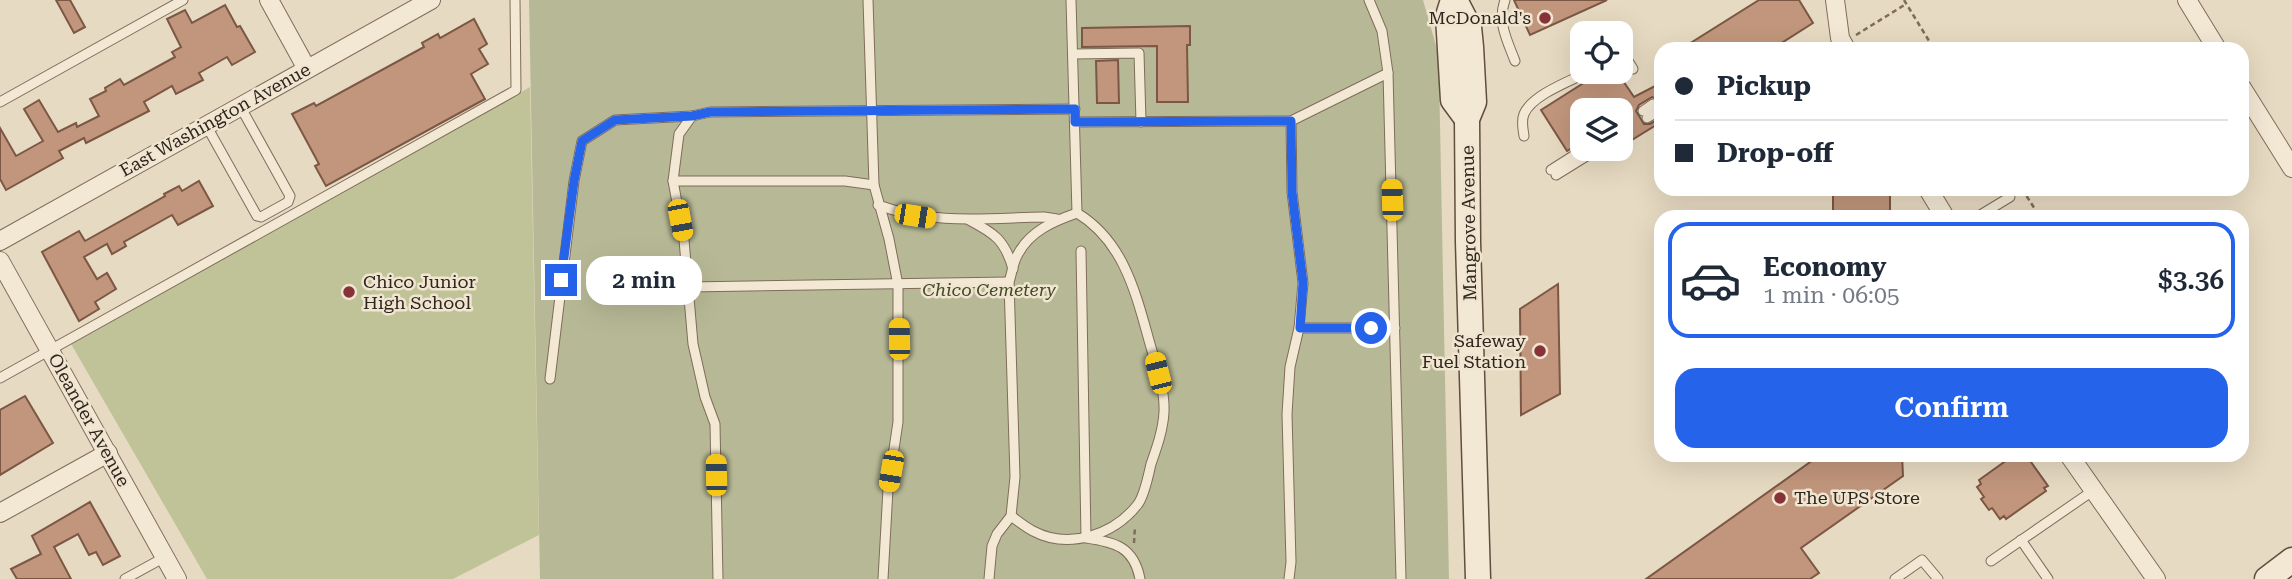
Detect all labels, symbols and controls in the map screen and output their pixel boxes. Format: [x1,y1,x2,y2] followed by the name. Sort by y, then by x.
[1428,7,1531,28] place label: McDonald's
[1537,10,1553,26] marker: McDonald's
[1570,21,1633,161] map controls
[1570,21,1633,84] button: locate
[116,58,314,181] street label: East Washington Avenue
[1717,71,1811,101] text: Pickup
[1570,98,1633,161] button: layers
[1717,138,1833,168] text: Drop-off
[1457,145,1480,301] street label: Mangrove Avenue
[1381,179,1404,221] car
[666,197,695,243] car
[893,202,938,230] car
[1679,249,1742,312] icon: car
[1763,252,1886,282] text: Economy
[586,256,701,304] callout: 2 min
[545,264,577,296] route end
[2158,265,2224,295] text: $3.36
[612,267,676,294] text: 2 min
[363,271,476,313] place label: Chico Junior High School
[922,279,1057,300] park label: Chico Cemetery
[1763,282,1900,309] text: 1 min · 06:05
[341,284,357,300] marker: Chico Junior High School
[1355,312,1387,344] route start
[889,318,910,360] car
[1422,330,1526,372] place label: Safeway Fuel Station
[1532,343,1548,359] marker: Safeway Fuel Station
[44,350,135,490] street label: Oleander Avenue
[1143,350,1174,396] car
[1675,368,2228,448] button: Confirm
[878,448,905,494] car
[706,454,727,496] car
[1794,487,1920,508] place label: The UPS Store
[1772,490,1788,506] marker: The UPS Store

